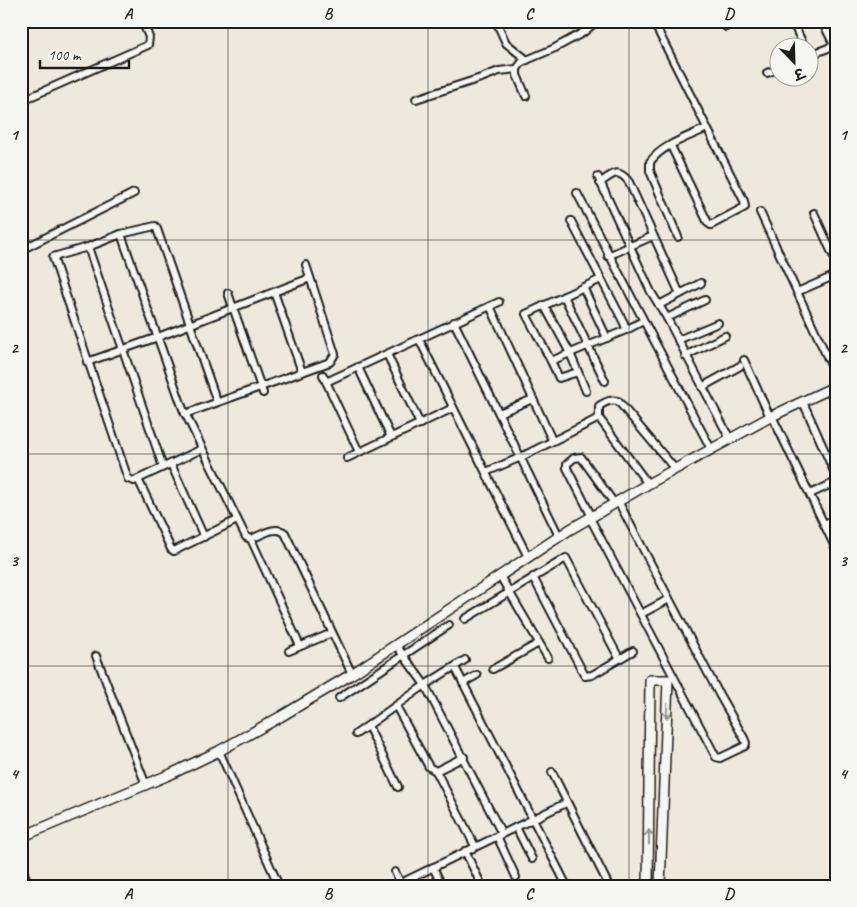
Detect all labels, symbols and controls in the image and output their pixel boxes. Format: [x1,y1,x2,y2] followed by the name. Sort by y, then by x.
[124,4,134,24] text: A
[324,4,334,24] text: B
[525,4,535,24] text: C
[724,4,735,24] text: D
[40,38,129,70] scale bar
[770,38,820,88] north arrow
[48,46,82,65] text: 100 m
[790,63,808,84] text: उ
[10,125,19,145] text: 1
[839,125,848,145] text: 1
[10,338,19,358] text: 2
[839,338,848,358] text: 2
[10,551,19,571] text: 3
[839,551,848,571] text: 3
[663,702,672,718] one-way arrow
[10,764,19,784] text: 4
[839,764,848,784] text: 4
[644,829,654,846] one-way arrow
[124,884,134,904] text: A
[324,884,334,904] text: B
[525,884,535,904] text: C
[724,884,735,904] text: D

